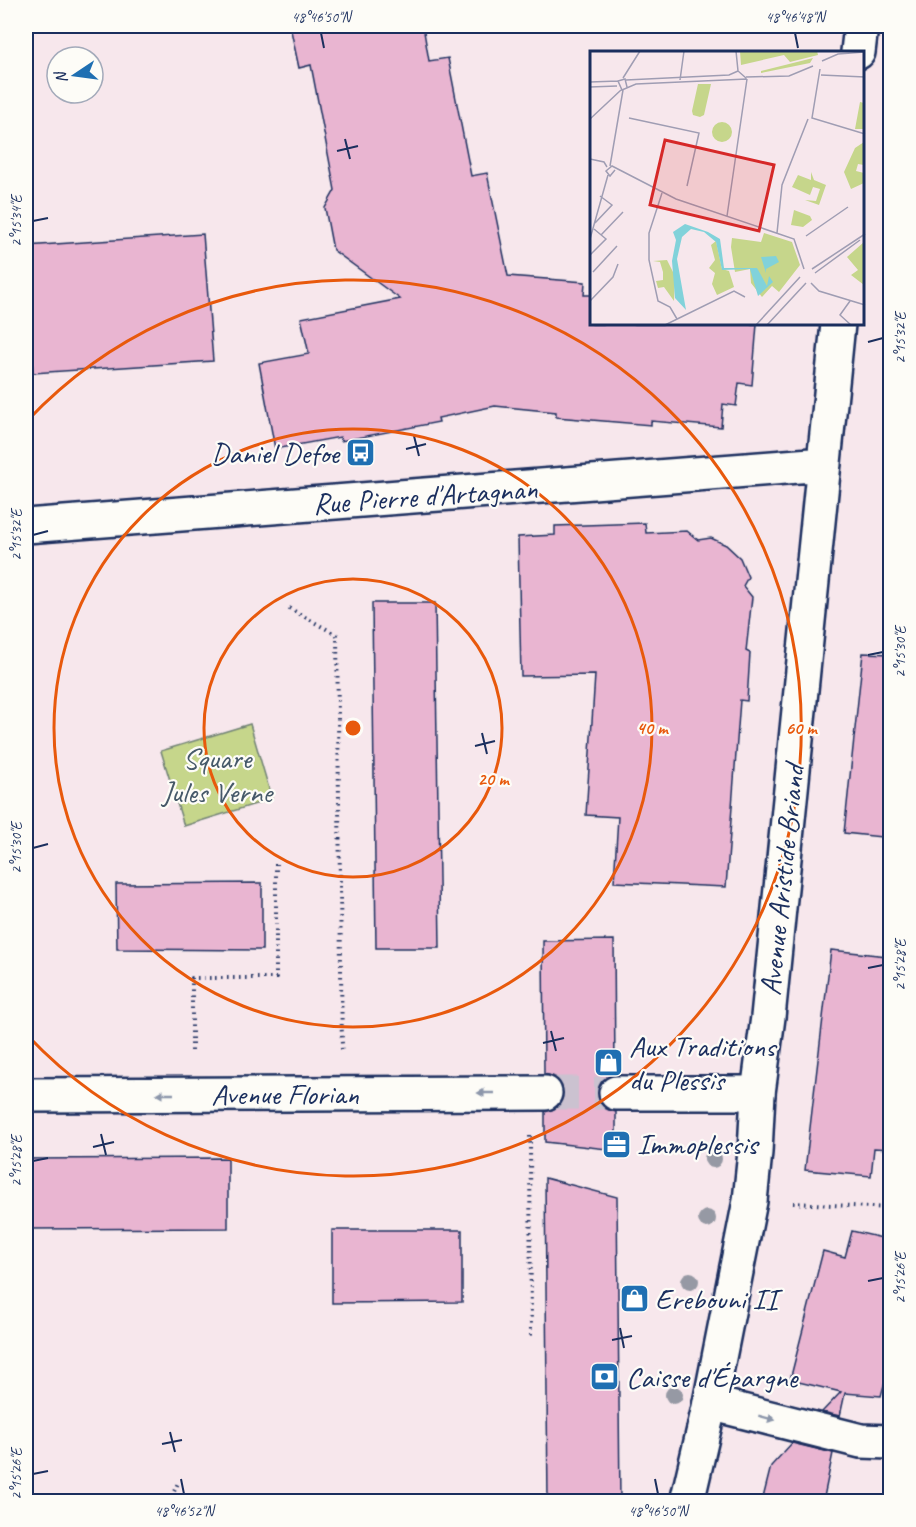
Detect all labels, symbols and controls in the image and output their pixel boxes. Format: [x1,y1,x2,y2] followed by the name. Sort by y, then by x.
[291,8,354,27] text: 48°46'50"N
[765,8,828,27] text: 48°46'48"N
[45,45,105,105] north arrow
[590,51,865,326] inset map
[50,68,72,85] text: N
[7,193,26,247] text: 2°15'34"E
[891,310,910,364] text: 2°15'32"E
[211,434,341,472] place label: Daniel Defoe
[344,437,376,469] bus stop icon: Daniel Defoe
[311,469,539,523] street label: Rue Pierre d'Artagnan
[7,507,26,561] text: 2°15'32"E
[891,624,910,678] text: 2°15'30"E
[637,717,669,739] text: 40 m
[785,717,818,739] text: 60 m
[343,718,363,738] centre of rings
[160,739,274,811] park label: Square Jules Verne
[751,759,813,997] street label: Avenue Aristide Briand
[478,768,510,790] text: 20 m
[7,820,26,874] text: 2°15'30"E
[891,937,910,991] text: 2°15'28"E
[629,1027,778,1099] place label: Aux Traditions du Plessis
[592,1047,624,1079] shop icon: Aux Traditions du Plessis
[211,1075,359,1113] street label: Avenue Florian
[477,1089,496,1098] one-way arrow
[156,1090,175,1099] one-way arrow
[637,1125,760,1163] place label: Immoplessis
[600,1128,632,1160] office icon: Immoplessis
[7,1133,26,1187] text: 2°15'28"E
[891,1250,910,1304] text: 2°15'26"E
[655,1280,783,1318] place label: Erebouni II
[618,1283,650,1315] shop icon: Erebouni II
[626,1358,799,1396] place label: Caisse d'Épargne
[589,1361,621,1393] bank icon: Caisse d'Épargne
[758,1413,776,1423] one-way arrow
[7,1446,26,1500] text: 2°15'26"E
[154,1502,217,1521] text: 48°46'52"N
[628,1502,691,1521] text: 48°46'50"N

